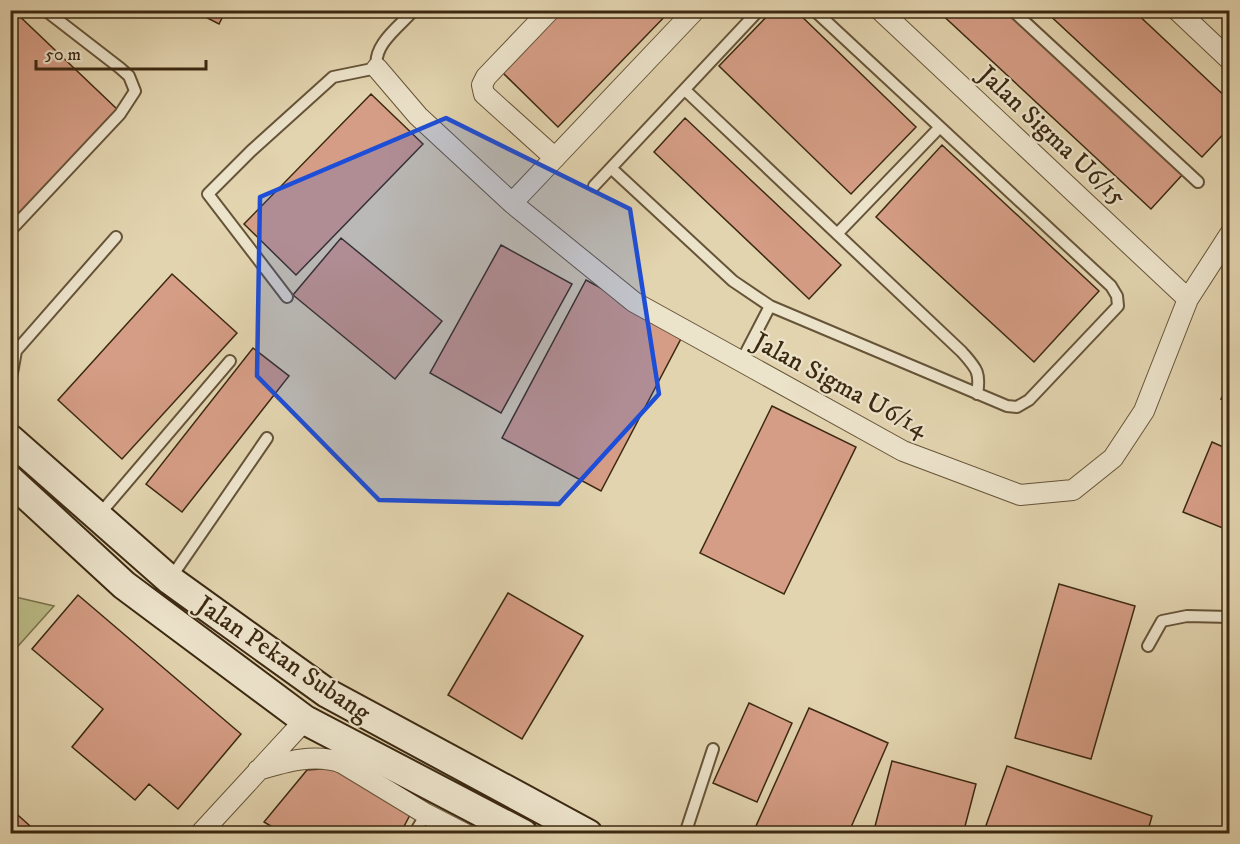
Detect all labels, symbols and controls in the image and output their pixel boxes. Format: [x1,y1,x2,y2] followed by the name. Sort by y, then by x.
[36,33,206,71] scale bar
[45,44,81,66] text: 50 m
[969,58,1133,213] street label: Jalan Sigma U6/15
[745,324,934,446] street label: Jalan Sigma U6/14
[188,588,377,730] street label: Jalan Pekan Subang

